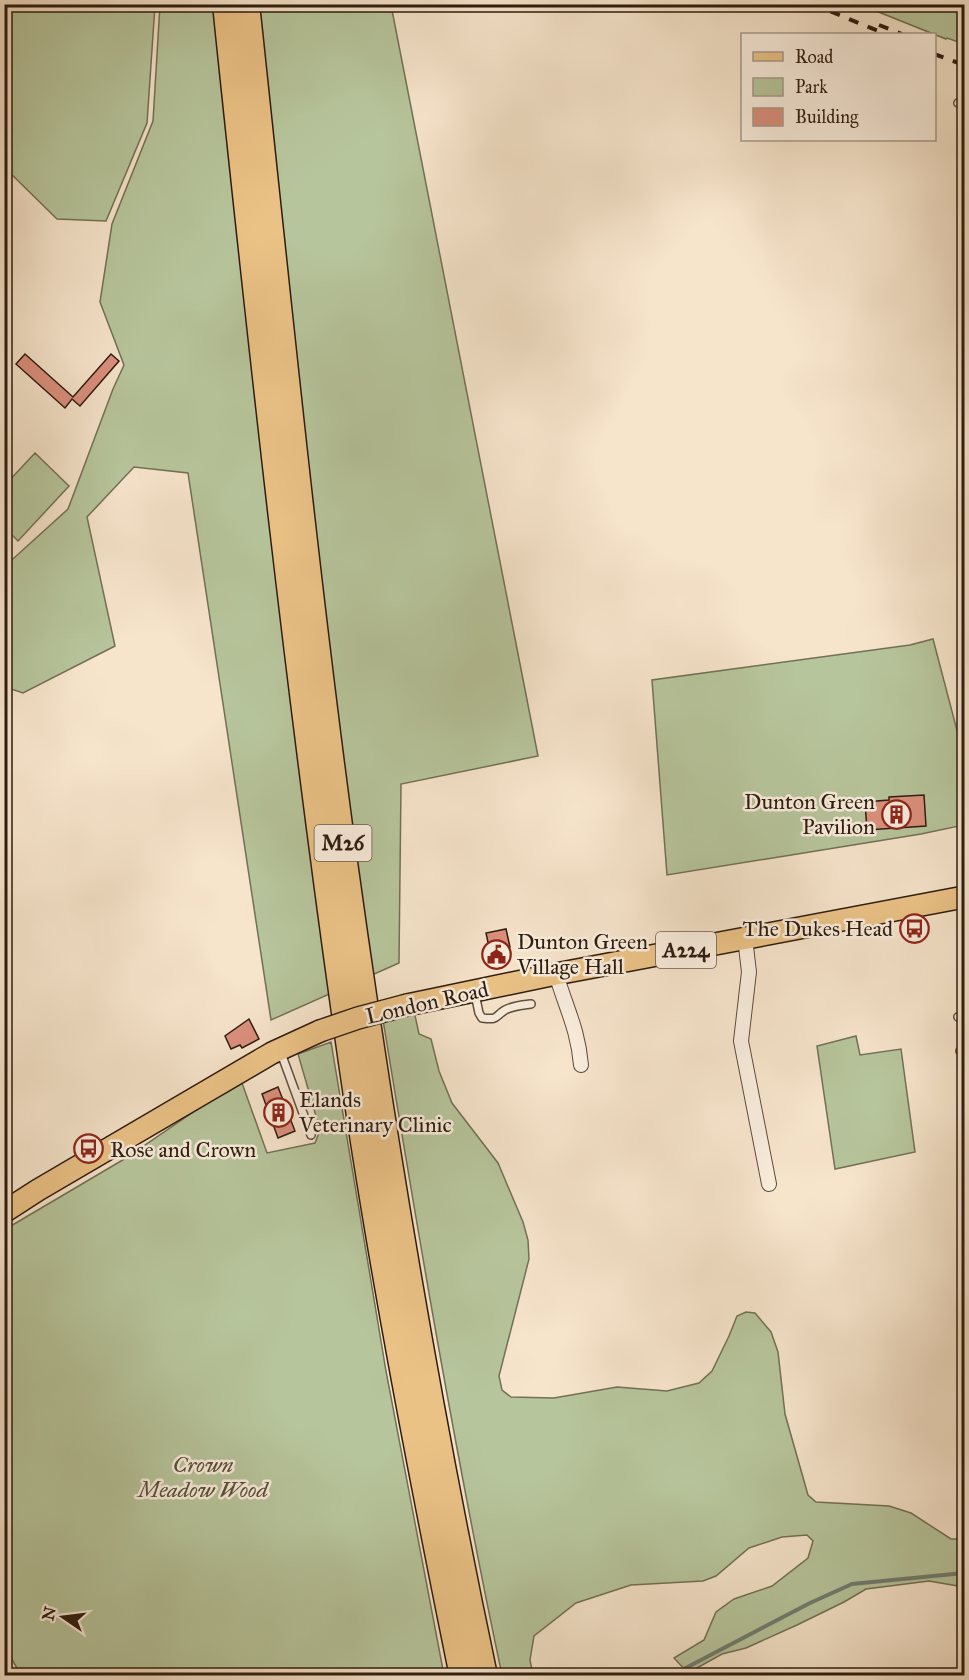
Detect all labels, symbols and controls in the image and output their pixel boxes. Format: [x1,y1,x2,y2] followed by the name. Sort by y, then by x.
[741,33,936,141] legend
[795,46,833,68] text: Road
[795,76,828,98] text: Park
[795,106,859,129] text: Building
[744,788,875,840] place label: Dunton Green Pavilion
[880,798,912,830] building icon: Dunton Green Pavilion
[314,825,372,861] road number: M26
[898,912,930,944] bus stop icon: The Dukes Head
[743,915,893,942] place label: The Dukes Head
[516,928,648,980] place label: Dunton Green Village Hall
[656,932,716,968] road number: A224
[480,938,512,970] public building icon: Dunton Green Village Hall
[363,975,491,1030] street label: London Road
[298,1086,452,1138] place label: Elands Veterinary Clinic
[262,1096,294,1128] building icon: Elands Veterinary Clinic
[73,1133,105,1165] bus stop icon: Rose and Crown
[110,1136,256,1163] place label: Rose and Crown
[136,1451,269,1503] park label: Crown Meadow Wood
[33,1587,93,1647] north arrow
[38,1604,60,1622] text: N

